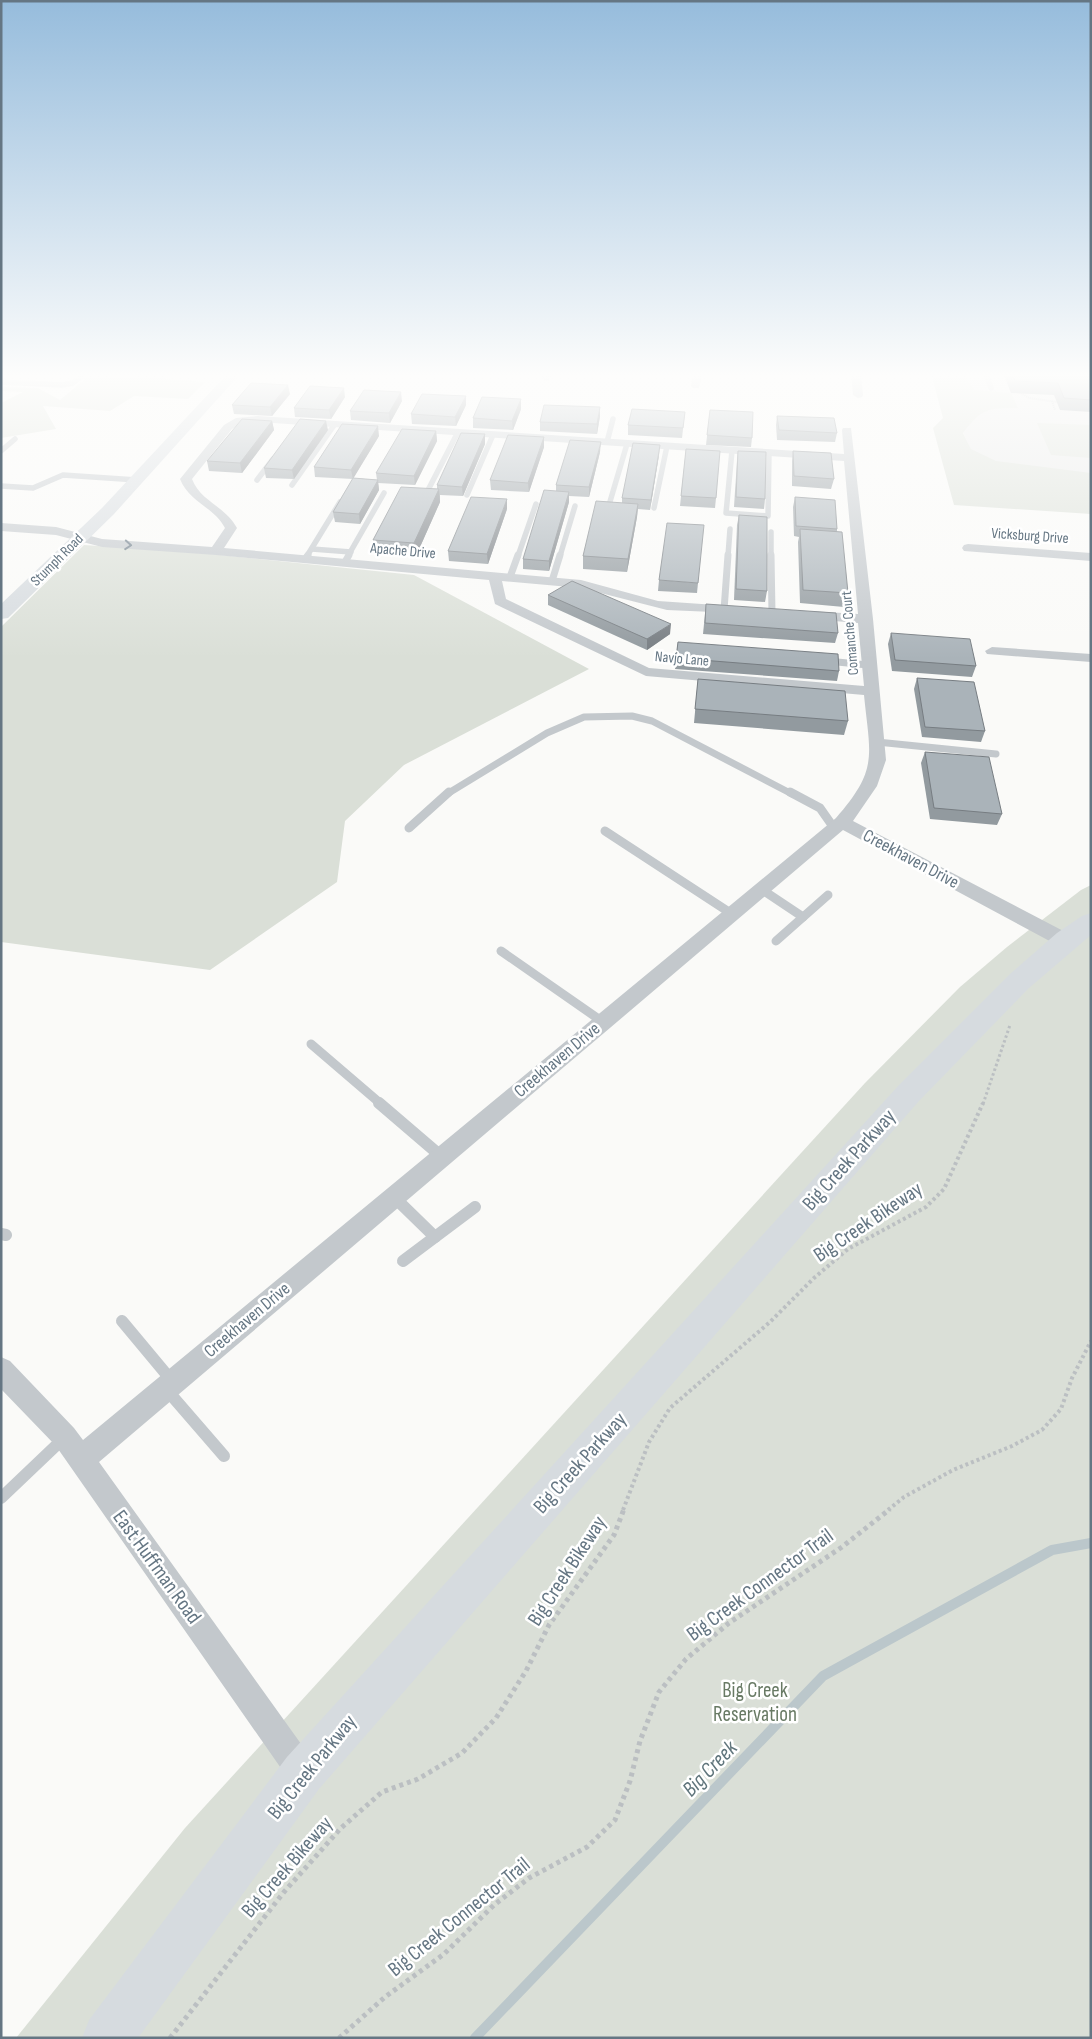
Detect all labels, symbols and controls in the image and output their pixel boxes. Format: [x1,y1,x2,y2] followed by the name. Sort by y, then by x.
[991,524,1069,548] street label: Vicksburg Drive
[27,530,87,590] street label: Stumph Road
[124,539,132,550] one-way arrow
[368,539,437,563] street label: Apache Drive
[837,590,863,676] street label: Comanche Court
[654,647,710,671] street label: Navjo Lane
[860,825,962,893] street label: Creekhaven Drive
[510,1018,604,1102] street label: Creekhaven Drive
[797,1104,901,1216] street label: Big Creek Parkway
[809,1176,927,1268] street label: Big Creek Bikeway
[200,1278,294,1362] street label: Creekhaven Drive
[528,1407,632,1519] street label: Big Creek Parkway
[107,1505,207,1629] street label: East Huffman Road
[522,1511,612,1631] street label: Big Creek Bikeway
[682,1523,838,1647] street label: Big Creek Connector Trail
[713,1678,797,1727] park label: Big Creek Reservation
[262,1710,362,1824] street label: Big Creek Parkway
[677,1735,744,1803] water label: Big Creek
[236,1811,338,1923] street label: Big Creek Bikeway
[383,1852,535,1982] street label: Big Creek Connector Trail

